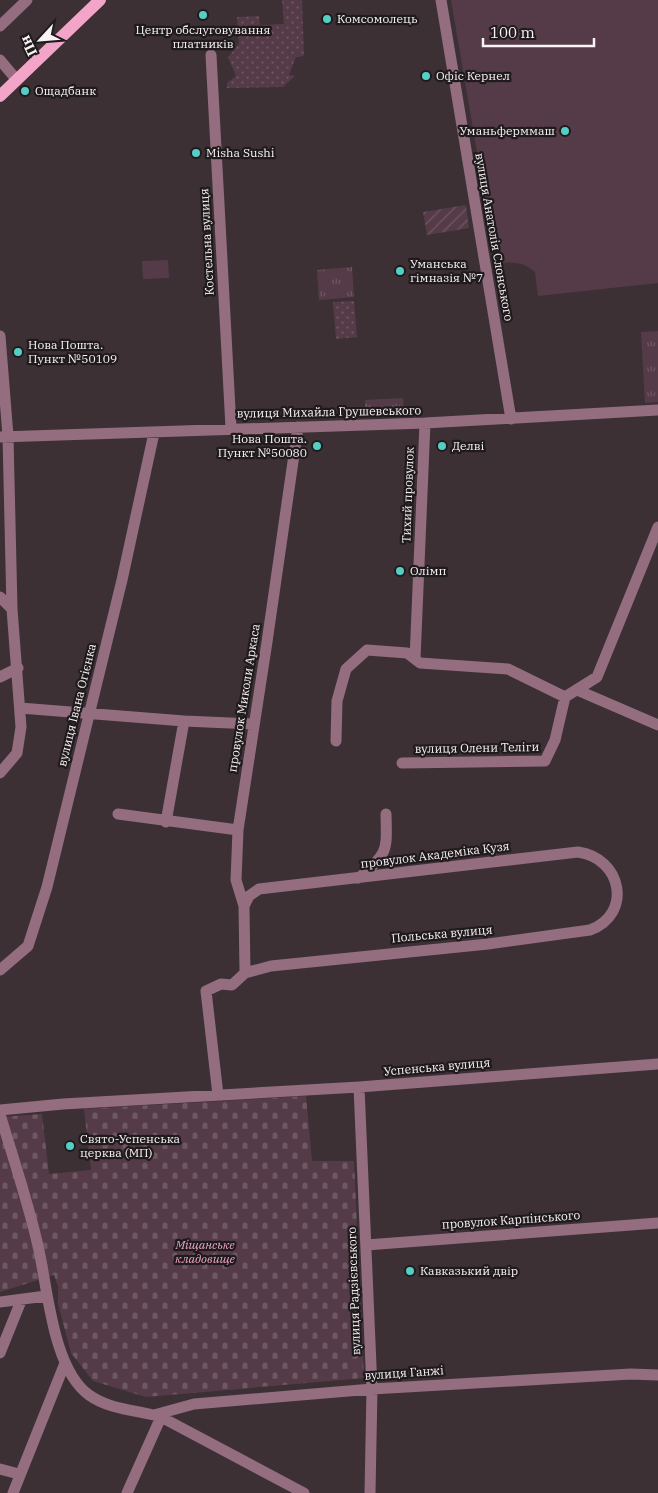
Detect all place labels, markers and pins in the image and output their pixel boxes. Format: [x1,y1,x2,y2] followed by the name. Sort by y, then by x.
[197,9,209,21] marker: Центр обслуговування платників
[337,11,418,26] place label: Комсомолець
[321,13,333,25] marker: Комсомолець
[136,22,271,51] place label: Центр обслуговування платників
[436,68,510,83] place label: Офіс Кернел
[420,70,432,82] marker: Офіс Кернел
[35,83,96,98] place label: Ощадбанк
[19,85,31,97] marker: Ощадбанк
[459,123,555,138] place label: Уманьферммаш
[559,125,571,137] marker: Уманьферммаш
[206,145,275,160] place label: Мisha Sushi
[190,147,202,159] marker: Мisha Sushi
[410,256,483,285] place label: Уманська гімназія №7
[394,265,406,277] marker: Уманська гімназія №7
[28,337,117,366] place label: Нова Пошта. Пункт №50109
[12,346,24,358] marker: Нова Пошта. Пункт №50109
[218,431,307,460] place label: Нова Пошта. Пункт №50080
[452,438,484,453] place label: Делві
[311,440,323,452] marker: Нова Пошта. Пункт №50080
[436,440,448,452] marker: Делві
[410,563,447,578] place label: Олімп
[394,565,406,577] marker: Олімп
[80,1131,181,1160] place label: Свято-Успенська церква (МП)
[64,1140,76,1152] marker: Свято-Успенська церква (МП)
[420,1263,518,1278] place label: Кавказький двір
[404,1265,416,1277] marker: Кавказький двір

